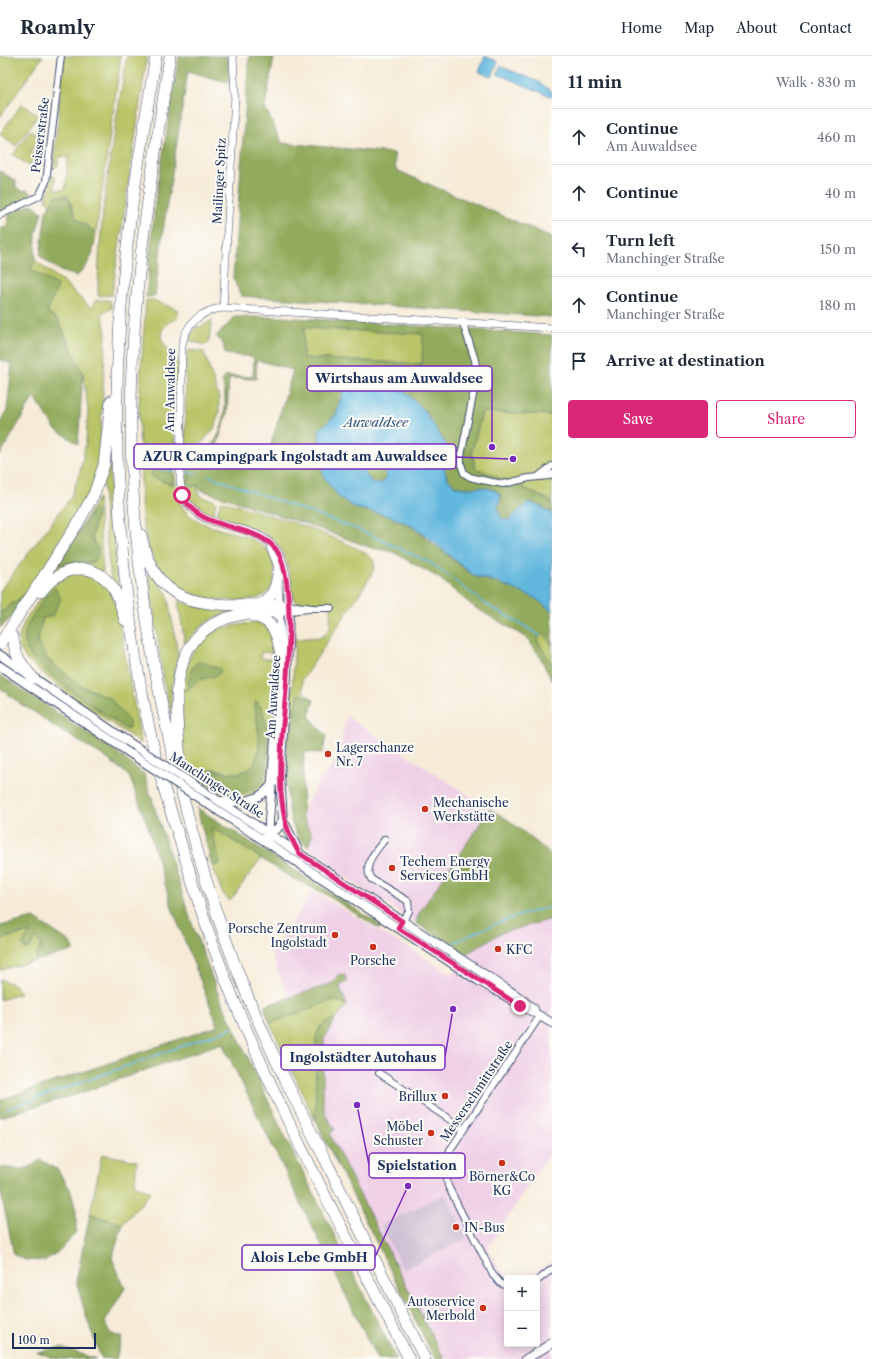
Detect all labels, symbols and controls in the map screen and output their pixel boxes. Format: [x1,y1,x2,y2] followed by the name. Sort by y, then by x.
[20,16,95,39] text: Roamly
[621,19,662,37] text: Home
[684,19,714,37] text: Map
[736,19,777,37] text: About
[799,19,852,37] text: Contact
[568,72,622,92] text: 11 min
[776,74,856,90] text: Walk · 830 m
[28,96,52,174] street label: Peisserstraße
[606,119,678,138] text: Continue
[568,126,590,148] icon: ahead
[817,129,856,145] text: 460 m
[209,137,229,225] street label: Mailinger Spitz
[606,138,697,154] text: Am Auwaldsee
[568,182,590,204] icon: ahead
[606,183,678,202] text: Continue
[825,185,856,201] text: 40 m
[606,231,675,250] text: Turn left
[568,238,590,260] icon: left
[820,241,856,257] text: 150 m
[606,250,725,266] text: Manchinger Straße
[606,287,678,306] text: Continue
[568,294,590,316] icon: ahead
[819,297,856,313] text: 180 m
[606,306,725,322] text: Manchinger Straße
[162,348,178,433] street label: Am Auwaldsee
[568,350,590,372] icon: arrive
[606,351,765,370] text: Arrive at destination
[307,366,492,391] callout: Wirtshaus am Auwaldsee
[314,370,483,386] text: Wirtshaus am Auwaldsee
[568,400,708,438] button: Save
[716,400,856,438] button: Share
[342,414,409,430] water label: Auwaldsee
[134,444,456,469] callout: AZUR Campingpark Ingolstadt am Auwaldsee
[142,448,447,464] text: AZUR Campingpark Ingolstadt am Auwaldsee
[173,486,191,504] route start
[263,654,283,741] street label: Am Auwaldsee
[336,740,414,769] place label: Lagerschanze Nr. 7
[167,749,267,821] street label: Manchinger Straße
[323,749,333,759] marker: Lagerschanze Nr. 7
[432,795,509,824] place label: Mechanische Werkstätte
[420,804,430,814] marker: Mechanische Werkstätte
[400,854,490,883] place label: Techem Energy Services GmbH
[387,863,397,873] marker: Techem Energy Services GmbH
[228,921,328,950] place label: Porsche Zentrum Ingolstadt
[330,930,340,940] marker: Porsche Zentrum Ingolstadt
[368,942,378,952] marker: Porsche
[506,942,532,957] place label: KFC
[493,944,503,954] marker: KFC
[350,953,396,968] place label: Porsche
[511,997,529,1015] route end
[437,1037,516,1144] street label: Messerschmittstraße
[281,1045,445,1070] callout: Ingolstädter Autohaus
[289,1049,437,1065] text: Ingolstädter Autohaus
[398,1089,437,1104] place label: Brillux
[440,1091,450,1101] marker: Brillux
[373,1119,423,1148] place label: Möbel Schuster
[426,1128,436,1138] marker: Möbel Schuster
[369,1153,465,1178] callout: Spielstation
[377,1157,457,1173] text: Spielstation
[497,1158,507,1168] marker: Börner&Co KG
[469,1169,535,1198] place label: Börner&Co KG
[464,1220,505,1235] place label: IN-Bus
[451,1222,461,1232] marker: IN-Bus
[242,1245,375,1270] callout: Alois Lebe GmbH
[249,1249,368,1265] text: Alois Lebe GmbH
[504,1275,540,1347] map controls
[504,1275,540,1311] button: +
[406,1294,476,1323] place label: Autoservice Merbold
[478,1303,488,1313] marker: Autoservice Merbold
[504,1311,540,1347] button: −
[12,1331,96,1350] scale bar
[18,1333,50,1347] text: 100 m

